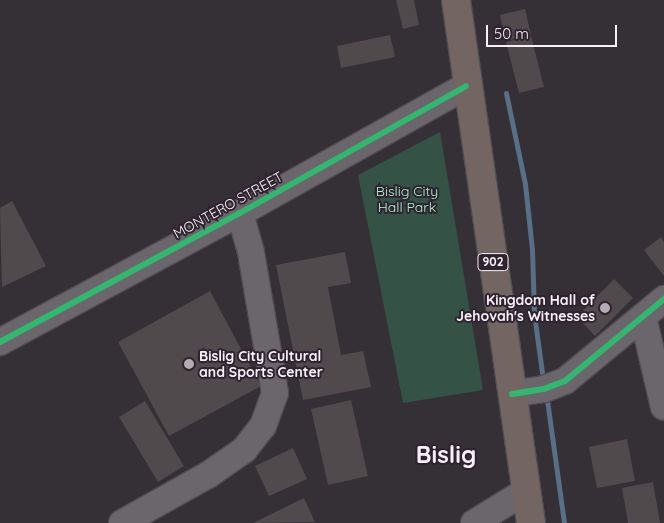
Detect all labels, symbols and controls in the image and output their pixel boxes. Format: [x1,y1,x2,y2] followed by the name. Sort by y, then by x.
[489,15,620,47] scale bar
[494,24,529,43] text: 50 m
[170,168,286,242] street label: MONTERO STREET
[376,183,438,216] park label: Bislig City Hall Park
[477,252,509,272] road number: 902
[456,292,595,324] place label: Kingdom Hall of Jehovah's Witnesses
[599,302,611,314] marker: Kingdom Hall of Jehovah's Witnesses
[199,348,323,381] place label: Bislig City Cultural and Sports Center
[183,358,195,370] marker: Bislig City Cultural and Sports Center
[416,441,476,469] district label: Bislig

